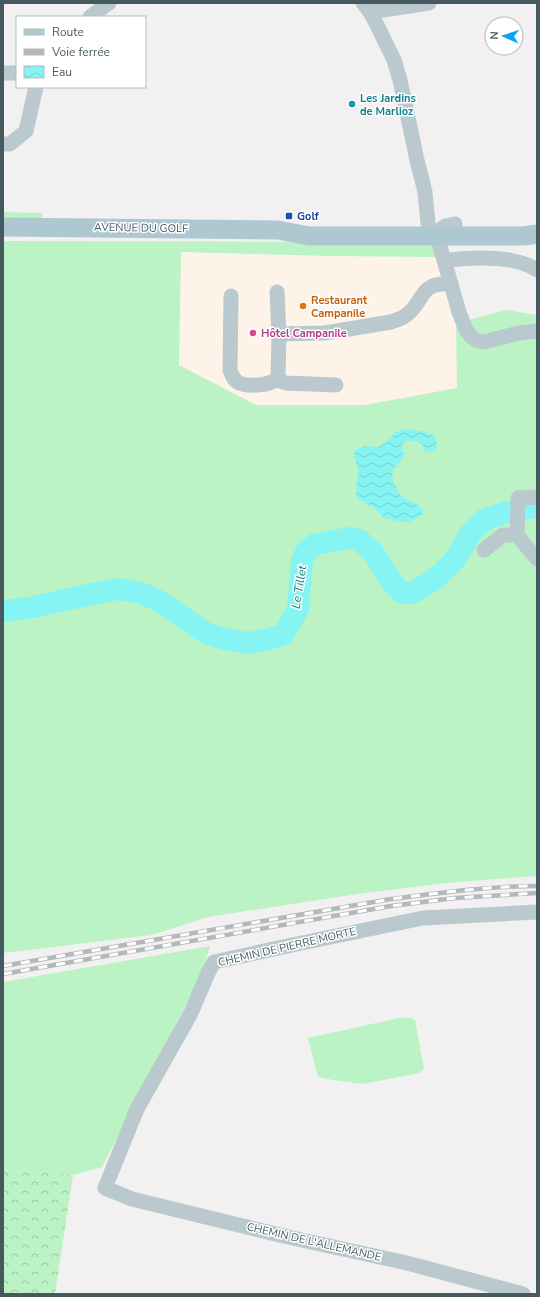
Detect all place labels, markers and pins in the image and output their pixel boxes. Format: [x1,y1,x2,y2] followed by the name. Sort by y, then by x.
[360,91,416,119] place label: Les Jardins de Marlioz
[347,99,357,109] marker: Les Jardins de Marlioz
[297,209,320,224] place label: Golf
[284,211,294,221] marker: Golf
[311,293,368,321] place label: Restaurant Campanile
[298,301,308,311] marker: Restaurant Campanile
[261,326,347,341] place label: Hôtel Campanile
[248,328,258,338] marker: Hôtel Campanile

